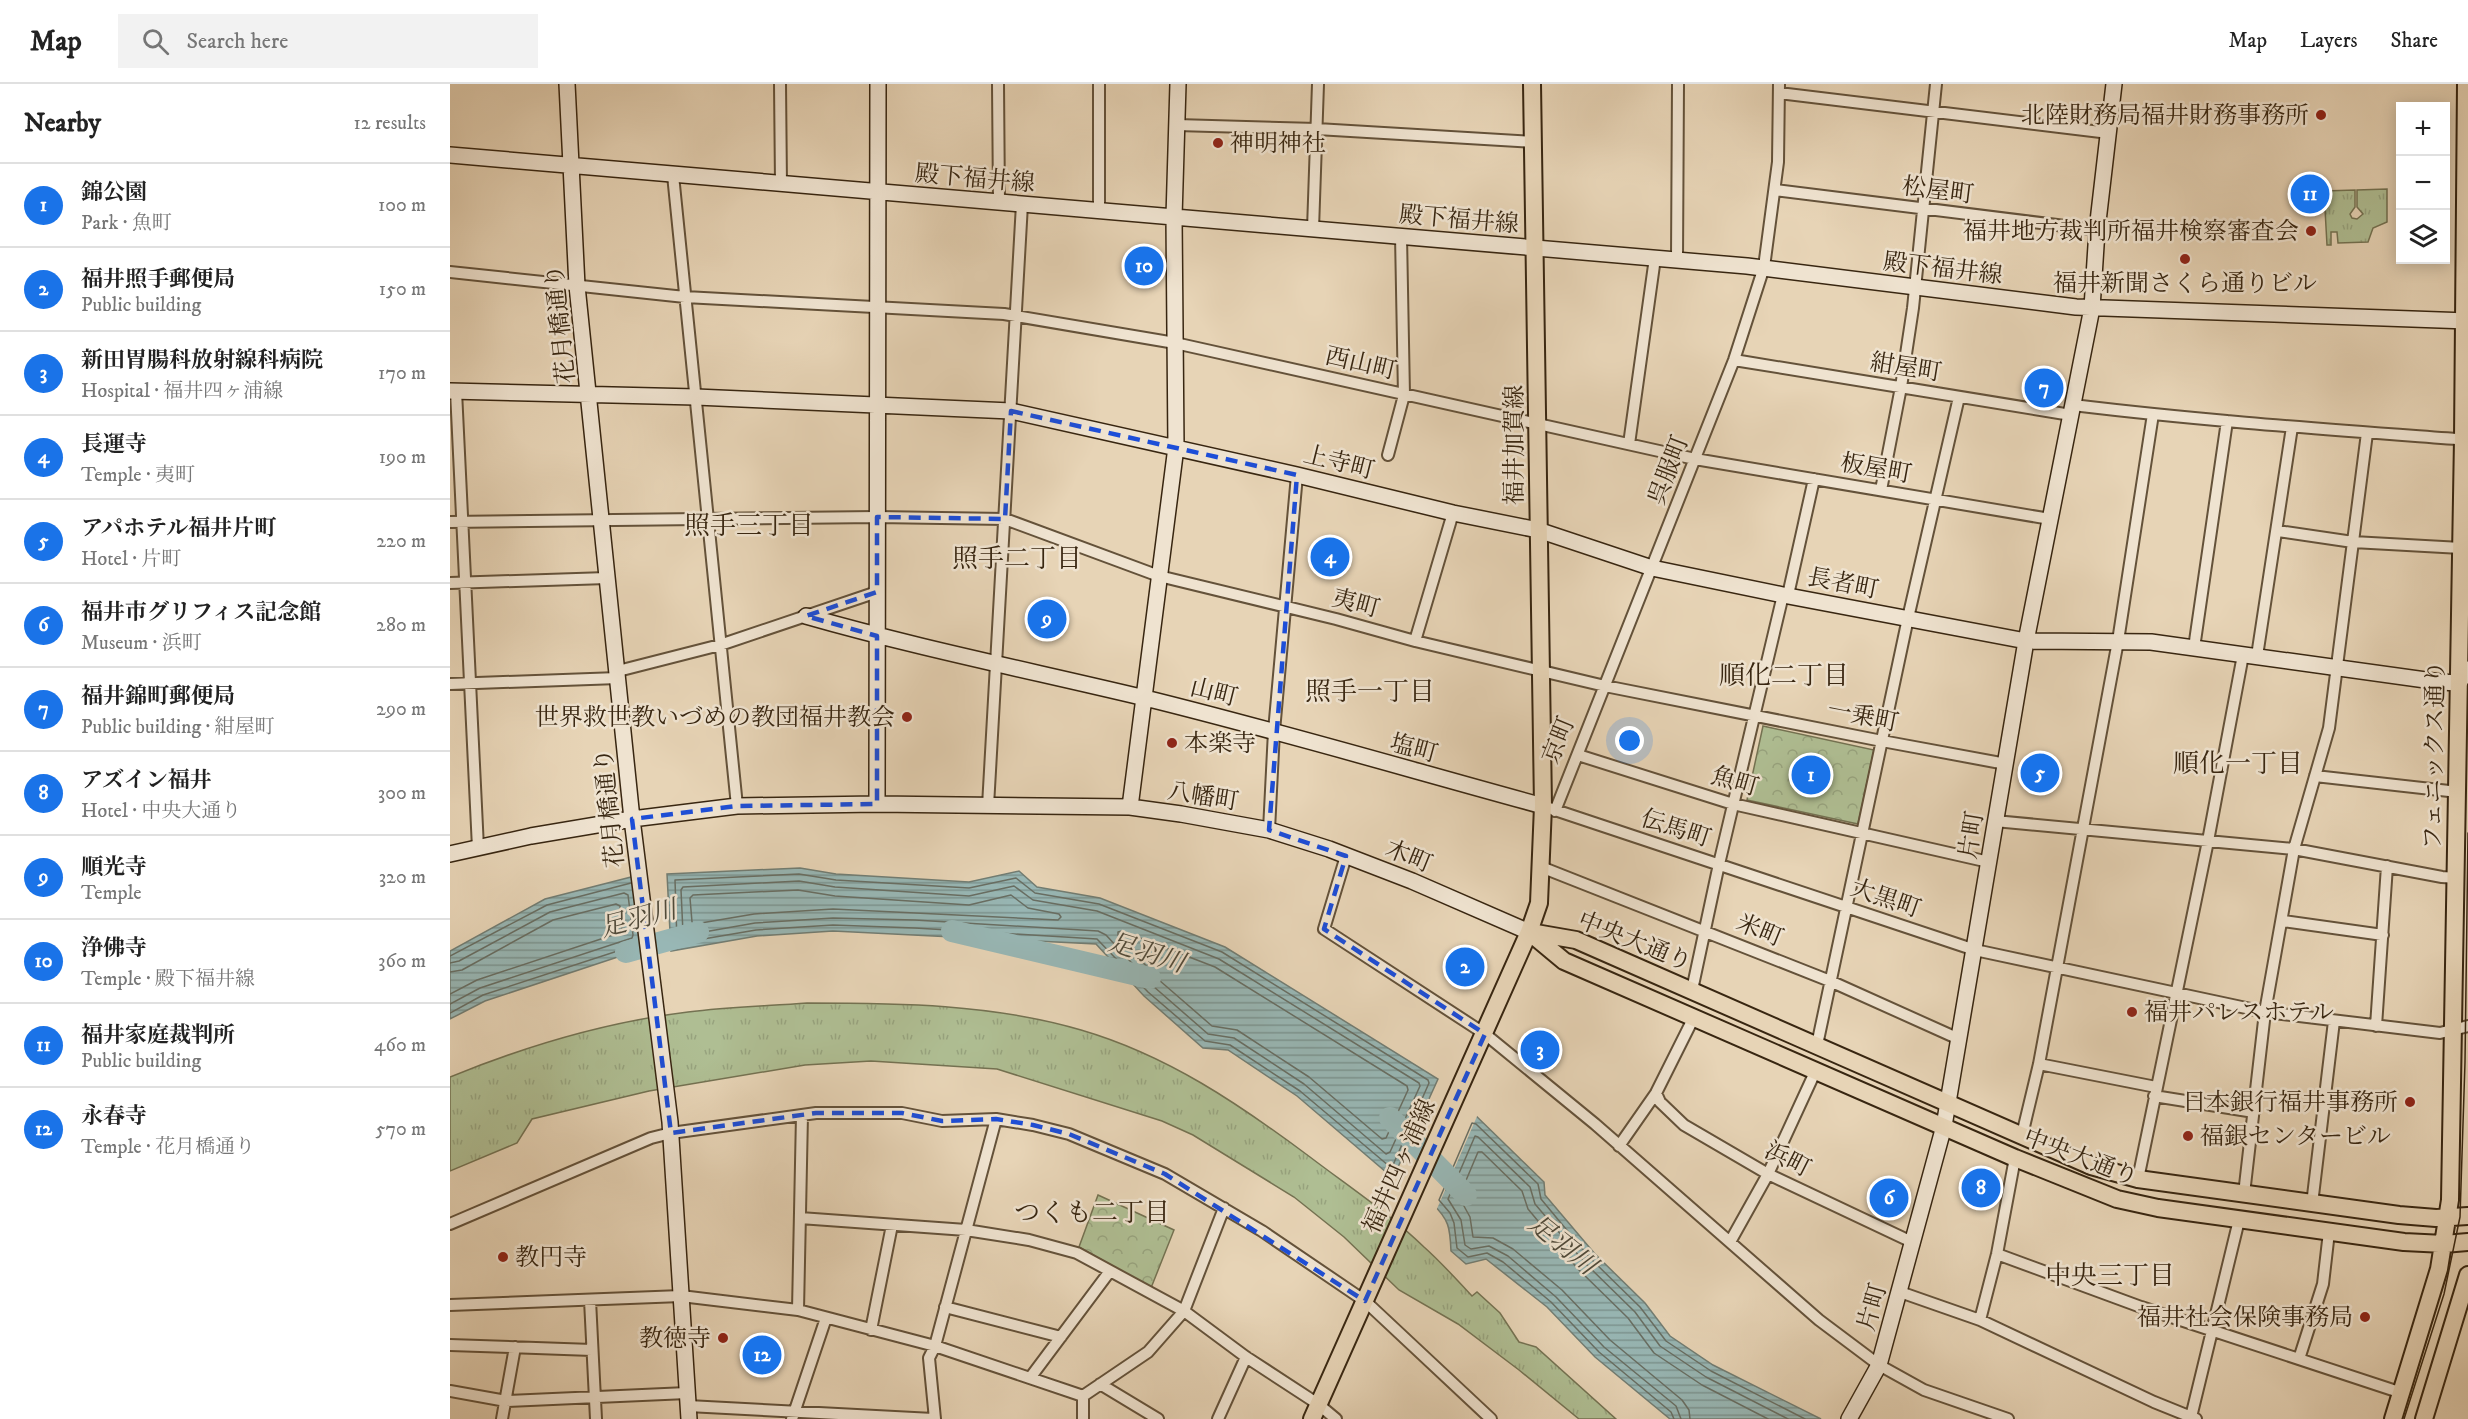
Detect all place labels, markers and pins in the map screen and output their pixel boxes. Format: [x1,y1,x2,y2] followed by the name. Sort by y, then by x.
[2021,101,2309,131] place label: 北陸財務局福井財務事務所
[2314,108,2328,122] marker: 北陸財務局福井財務事務所
[1230,129,1326,159] place label: 神明神社
[1211,136,1225,150] marker: 神明神社
[2290,172,2330,216] pin: 11
[1963,217,2299,247] place label: 福井地方裁判所福井検察審査会
[2304,224,2318,238] marker: 福井地方裁判所福井検察審査会
[1124,244,1164,288] pin: 10
[2178,252,2192,266] marker: 福井新聞さくら通りビル
[2053,269,2317,299] place label: 福井新聞さくら通りビル
[2024,366,2064,410] pin: 7
[1310,534,1350,580] pin: 4
[1028,596,1066,642] pin: 9
[535,703,895,733] place label: 世界救世教いづめの教団福井教会
[900,710,914,724] marker: 世界救世教いづめの教団福井教会
[1184,729,1256,759] place label: 本楽寺
[1165,736,1179,750] marker: 本楽寺
[2020,750,2060,796] pin: 5
[1792,752,1830,798] pin: 1
[1446,944,1484,990] pin: 2
[2144,998,2334,1028] place label: 福井パレスホテル
[2125,1005,2139,1019] marker: 福井パレスホテル
[1520,1028,1560,1072] pin: 3
[2182,1088,2398,1118] place label: 日本銀行福井事務所
[2403,1095,2417,1109] marker: 日本銀行福井事務所
[2200,1122,2391,1152] place label: 福銀センタービル
[2181,1129,2195,1143] marker: 福銀センタービル
[1962,1166,2000,1210] pin: 8
[1870,1176,1908,1220] pin: 6
[515,1243,587,1273] place label: 教円寺
[496,1250,510,1264] marker: 教円寺
[2137,1303,2353,1333] place label: 福井社会保険事務局
[2358,1310,2372,1324] marker: 福井社会保険事務局
[639,1324,711,1354] place label: 教徳寺
[716,1331,730,1345] marker: 教徳寺
[742,1332,782,1378] pin: 12

